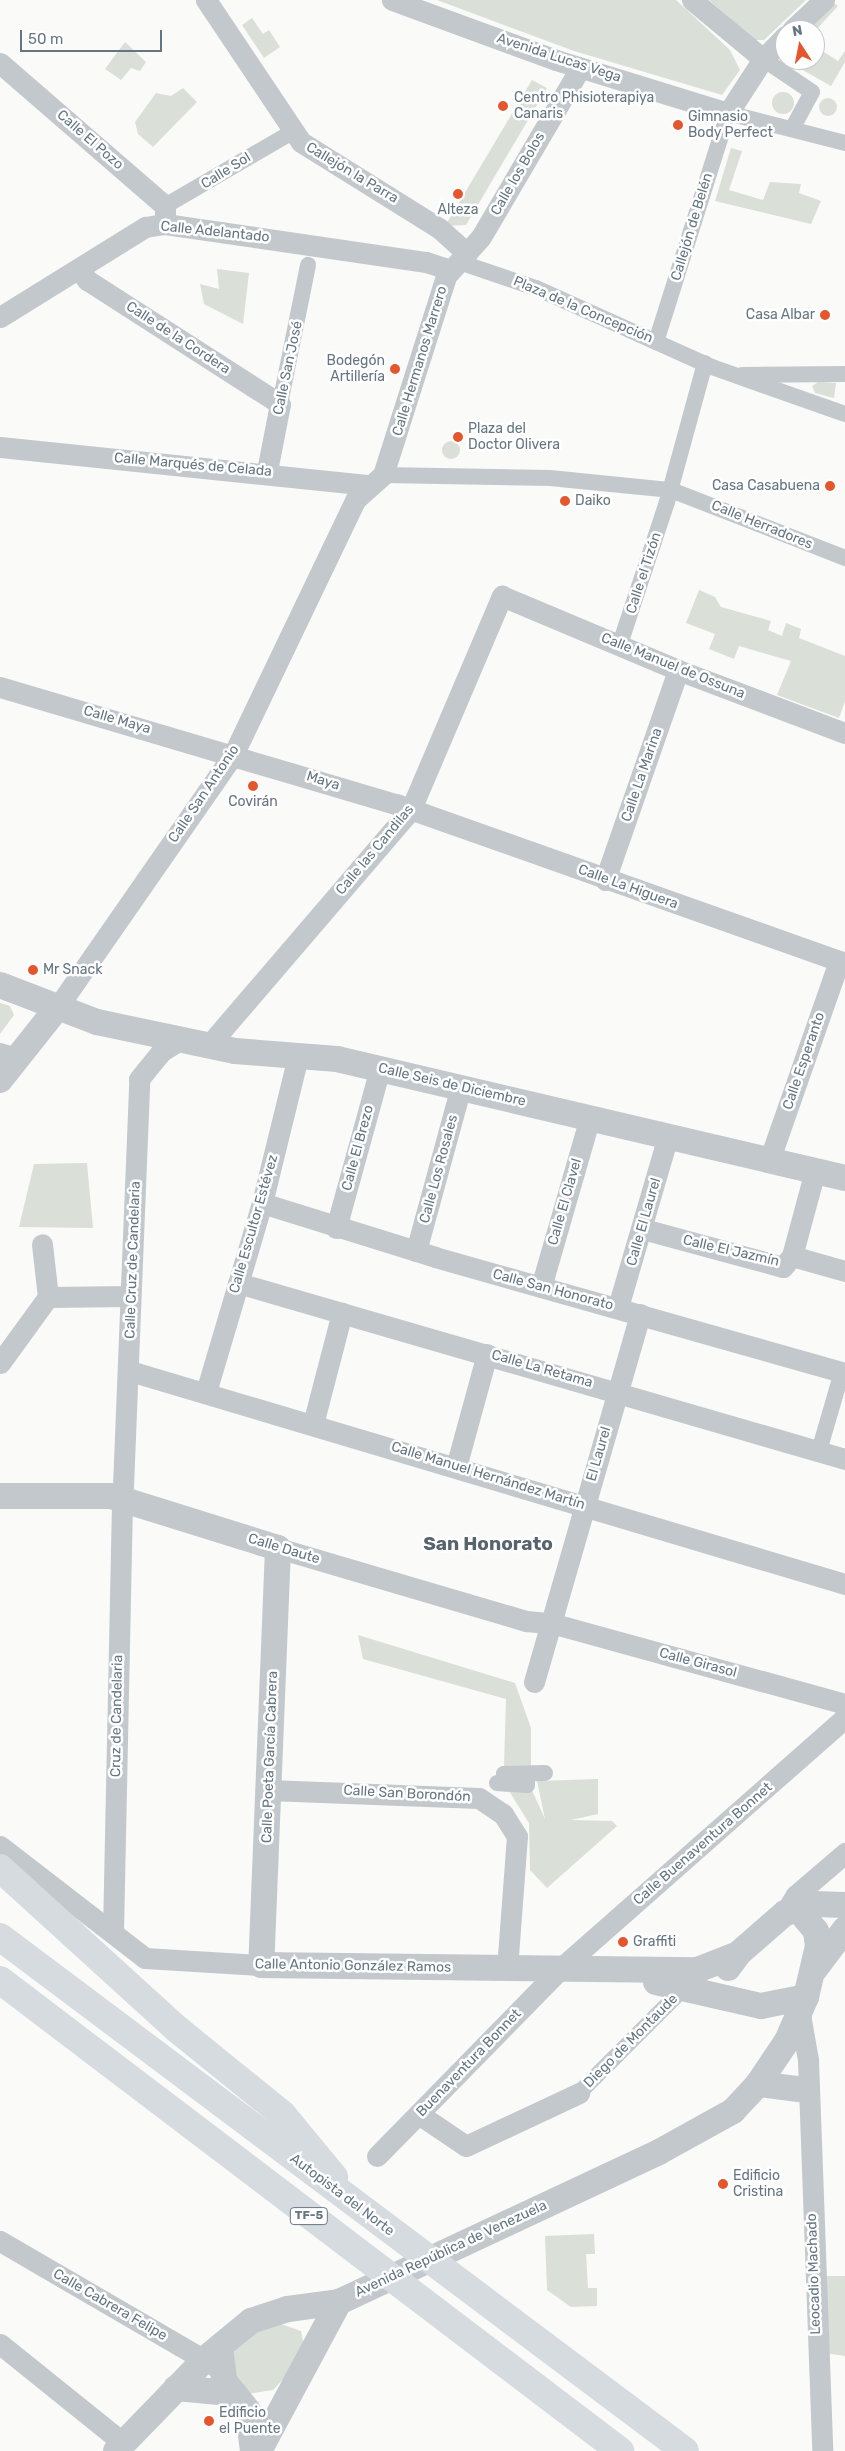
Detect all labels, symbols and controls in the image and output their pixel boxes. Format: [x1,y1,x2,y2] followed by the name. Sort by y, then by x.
[22,20,165,52] scale bar
[775,20,825,70] north arrow
[791,21,804,40] text: N
[28,30,63,48] text: 50 m
[495,30,623,86] street label: Avenida Lucas Vega
[514,90,654,122] place label: Centro Phisioterapiya Canaris
[496,99,510,113] marker: Centro Phisioterapiya Canaris
[53,107,127,173] street label: Calle El Pozo
[688,109,773,142] place label: Gimnasio Body Perfect
[672,119,684,131] marker: Gimnasio Body Perfect
[487,129,549,219] street label: Calle los Bolos
[303,139,401,207] street label: Callejón la Parra
[198,149,254,193] street label: Calle Sol
[668,171,716,283] street label: Callejón de Belén
[452,188,464,200] marker: Alteza
[438,202,478,218] place label: Alteza
[160,218,270,246] street label: Calle Adelantado
[511,273,655,347] street label: Plaza de la Concepción
[389,284,451,438] street label: Calle Hermanos Marrero
[123,298,233,378] street label: Calle de la Cordera
[745,307,815,323] place label: Casa Albar
[819,309,831,321] marker: Casa Albar
[270,320,306,416] street label: Calle San José
[327,353,385,386] place label: Bodegón Artillería
[389,363,401,375] marker: Bodegón Artillería
[468,421,560,454] place label: Plaza del Doctor Olivera
[452,431,464,443] marker: Plaza del Doctor Olivera
[113,450,273,480] street label: Calle Marqués de Celada
[712,478,820,494] place label: Casa Casabuena
[824,480,836,492] marker: Casa Casabuena
[575,493,611,509] place label: Daiko
[559,495,571,507] marker: Daiko
[709,497,815,553] street label: Calle Herradores
[623,530,665,616] street label: Calle el Tizón
[599,629,747,703] street label: Calle Manuel de Ossuna
[82,702,152,738] street label: Calle Maya
[618,726,666,824] street label: Calle La Marina
[165,742,243,846] street label: Calle San Antonio
[304,768,342,794] street label: Maya
[247,780,259,792] marker: Covirán
[228,794,278,810] place label: Covirán
[332,802,418,898] street label: Calle las Candilas
[576,861,680,913] street label: Calle La Higuera
[43,962,103,978] place label: Mr Snack
[27,964,39,976] marker: Mr Snack
[779,1010,829,1112] street label: Calle Esperanto
[377,1060,527,1110] street label: Calle Seis de Diciembre
[339,1103,377,1193] street label: Calle El Brezo
[416,1113,462,1225] street label: Calle Los Rosales
[226,1153,282,1295] street label: Calle Escultor Estévez
[545,1157,585,1247] street label: Calle El Clavel
[623,1176,665,1268] street label: Calle El Laurel
[122,1181,144,1339] street label: Calle Cruz de Candelaria
[681,1232,781,1270] street label: Calle El Jazmín
[491,1266,615,1314] street label: Calle San Honorato
[489,1347,595,1391] street label: Calle La Retama
[583,1425,615,1483] street label: El Laurel
[389,1438,587,1514] street label: Calle Manuel Hernández Martín
[246,1530,322,1568] street label: Calle Daute
[423,1533,553,1555] district label: San Honorato
[657,1645,739,1681] street label: Calle Girasol
[108,1655,126,1777] street label: Cruz de Candelaria
[259,1670,281,1844] street label: Calle Poeta García Cabrera
[630,1779,776,1909] street label: Calle Buenaventura Bonnet
[343,1782,471,1806] street label: Calle San Borondón
[633,1934,676,1950] place label: Graffiti
[617,1936,629,1948] marker: Graffiti
[254,1956,452,1976] street label: Calle Antonio González Ramos
[581,1991,681,2091] street label: Diego de Montaude
[413,2006,525,2120] street label: Buenaventura Bonnet
[287,2150,397,2240] street label: Autopista del Norte
[733,2168,783,2200] place label: Edificio Cristina
[717,2178,729,2190] marker: Edificio Cristina
[352,2197,550,2301] street label: Avenida República de Venezuela
[289,2206,329,2226] road number: TF-5
[803,2213,825,2335] street label: Leocadio Machado
[50,2266,170,2344] street label: Calle Cabrera Felipe
[219,2405,281,2438] place label: Edificio el Puente
[203,2415,215,2427] marker: Edificio el Puente

